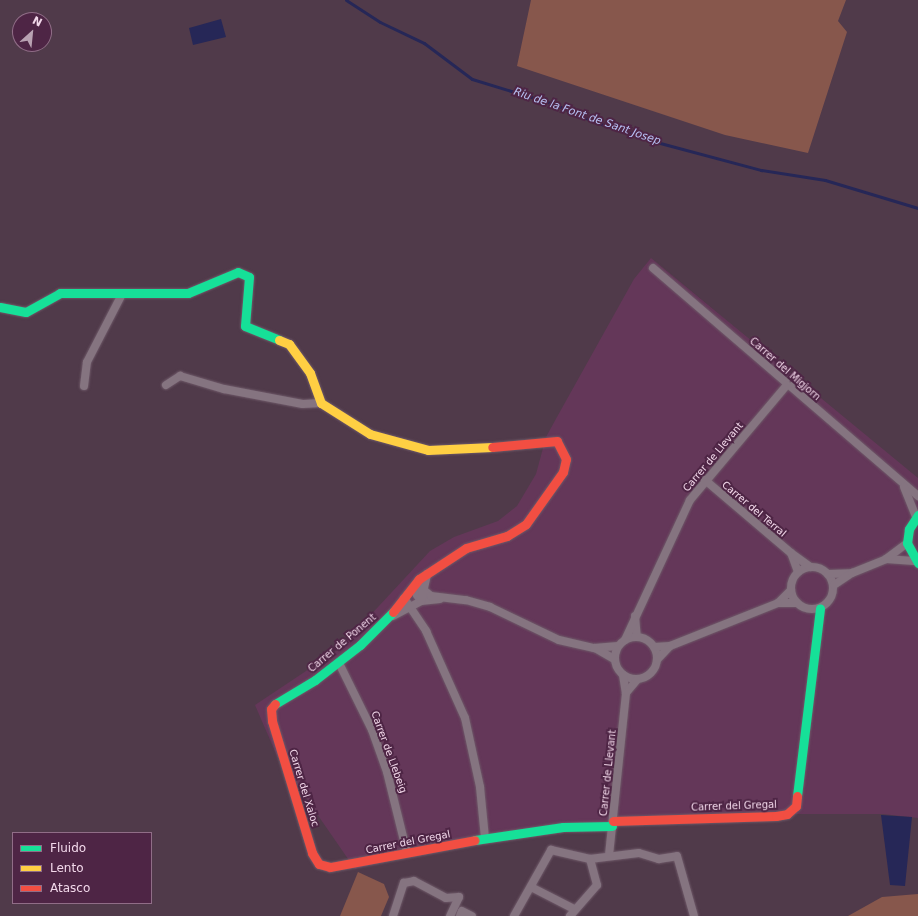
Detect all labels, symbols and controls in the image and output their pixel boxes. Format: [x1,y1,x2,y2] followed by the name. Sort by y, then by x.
[12,12,52,52] north arrow
[30,14,44,30] text: N
[512,86,662,148] water label: Riu de la Font de Sant Josep
[747,335,823,403] street label: Carrer del Migjorn
[680,420,746,494] street label: Carrer de Llevant
[719,479,789,539] street label: Carrer del Terral
[306,611,378,675] street label: Carrer de Ponent
[369,709,409,795] street label: Carrer de Llebeig
[597,729,619,817] street label: Carrer de Llevant
[287,748,321,828] street label: Carrer del Xaloc
[691,799,777,813] street label: Carrer del Gregal
[365,828,451,856] street label: Carrer del Gregal
[12,832,152,904] legend
[50,841,86,855] text: Fluido
[50,861,84,875] text: Lento
[50,881,90,895] text: Atasco

